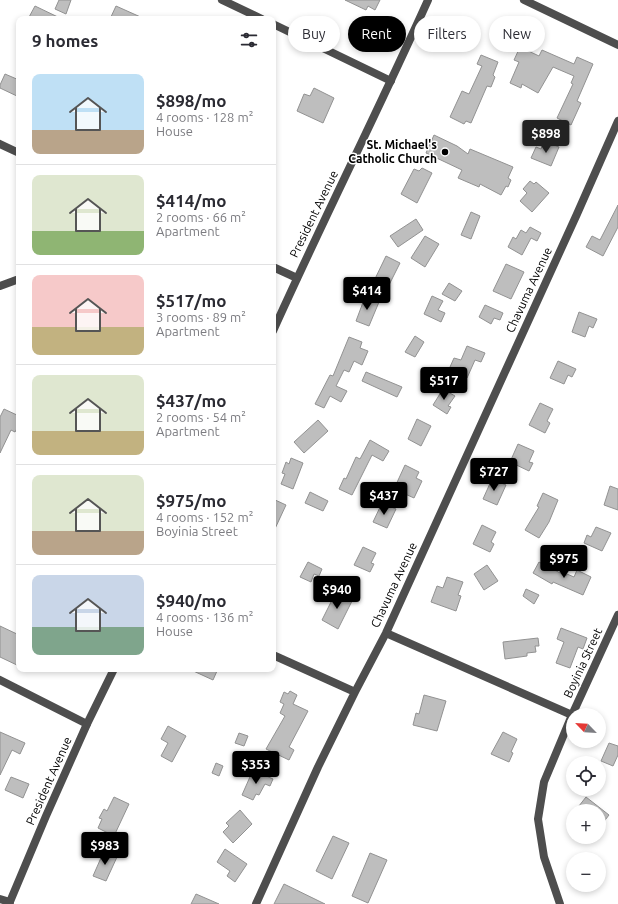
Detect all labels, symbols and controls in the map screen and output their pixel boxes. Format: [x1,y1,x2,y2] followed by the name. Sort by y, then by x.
[288,16,340,52] chip: Buy
[348,16,406,52] chip: Rent
[414,16,481,52] chip: Filters
[489,16,545,52] chip: New
[238,29,260,51] icon: filters
[32,31,98,50] text: 9 homes
[64,90,112,138] icon: home
[156,91,226,110] text: $898/mo
[156,110,253,124] text: 4 rooms · 128 m²
[522,120,570,154] pin: $898
[156,124,193,138] text: House
[531,126,561,140] text: $898
[348,138,437,165] place label: St. Michael's Catholic Church
[440,147,450,157] marker: St. Michael's Catholic Church
[287,168,340,259] street label: President Avenue
[64,191,112,239] icon: home
[156,191,226,210] text: $414/mo
[156,210,246,224] text: 2 rooms · 66 m²
[156,224,220,238] text: Apartment
[503,245,554,335] street label: Chavuma Avenue
[343,277,391,311] pin: $414
[352,283,382,297] text: $414
[64,291,112,339] icon: home
[156,291,226,310] text: $517/mo
[156,310,246,324] text: 3 rooms · 89 m²
[156,324,220,338] text: Apartment
[420,367,468,401] pin: $517
[429,373,459,387] text: $517
[64,391,112,439] icon: home
[156,391,226,410] text: $437/mo
[156,410,246,424] text: 2 rooms · 54 m²
[156,424,220,438] text: Apartment
[470,458,518,492] pin: $727
[479,464,509,478] text: $727
[360,482,408,516] pin: $437
[369,488,399,502] text: $437
[64,491,112,539] icon: home
[156,491,226,510] text: $975/mo
[156,510,253,524] text: 4 rooms · 152 m²
[156,524,238,538] text: Boyinia Street
[368,540,419,630] street label: Chavuma Avenue
[540,545,588,579] pin: $975
[549,551,579,565] text: $975
[313,576,361,610] pin: $940
[322,582,352,596] text: $940
[64,591,112,639] icon: home
[156,591,226,610] text: $940/mo
[156,610,253,624] text: 4 rooms · 136 m²
[156,624,193,638] text: House
[561,626,605,700] street label: Boyinia Street
[566,708,606,748] north arrow
[566,708,606,892] map controls
[23,735,74,827] street label: President Avenue
[232,751,280,785] pin: $353
[566,756,606,796] button: locate
[241,757,271,771] text: $353
[566,804,606,844] button: +
[81,832,129,866] pin: $983
[90,838,120,852] text: $983
[566,852,606,892] button: −

